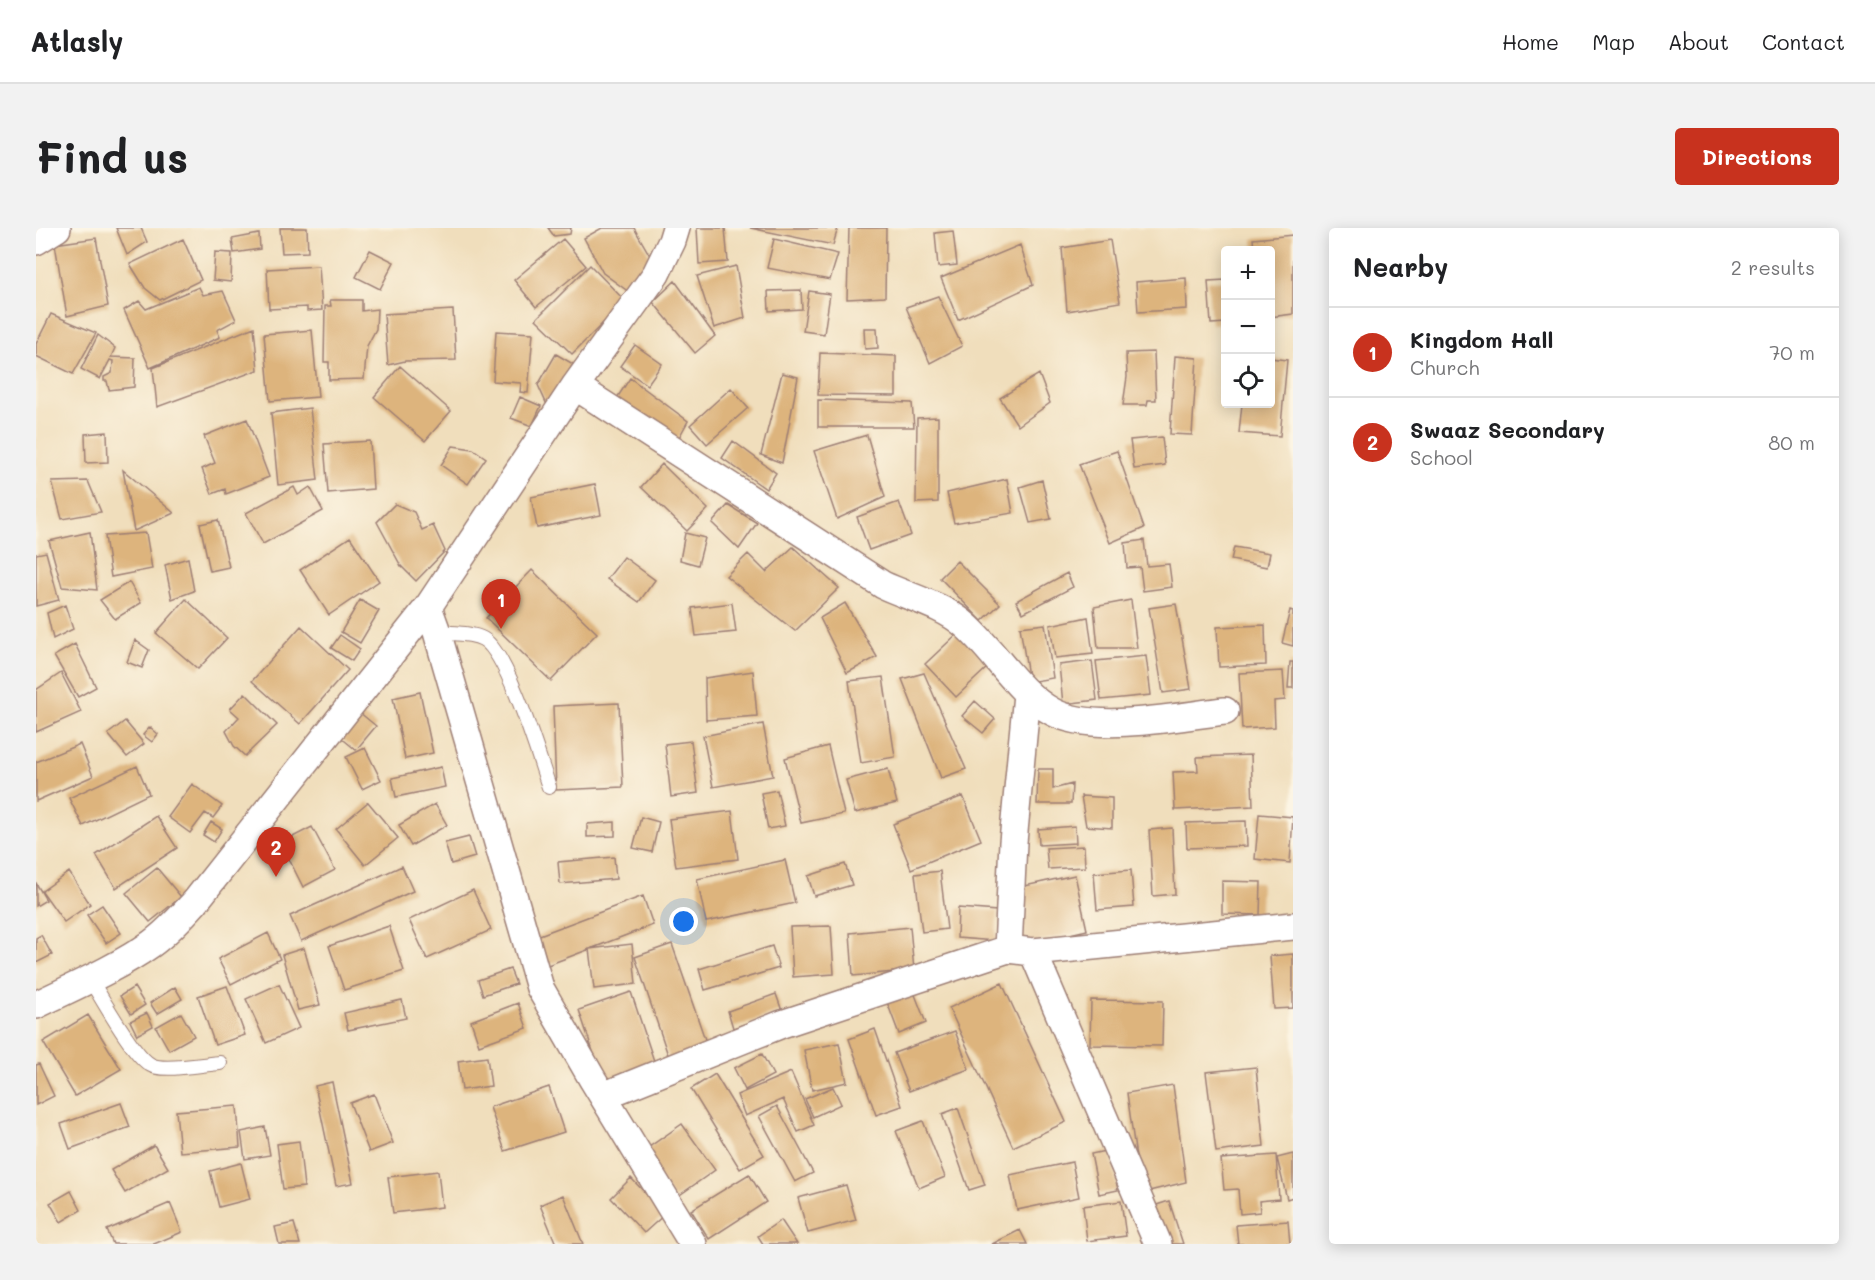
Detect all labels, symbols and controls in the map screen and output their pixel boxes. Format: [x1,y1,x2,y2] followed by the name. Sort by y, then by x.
[30,23,124,59] text: Atlasly
[1502,28,1559,55] text: Home
[1592,28,1635,55] text: Map
[1668,28,1729,55] text: About
[1762,28,1845,55] text: Contact
[1675,128,1839,185] button: Directions
[36,129,188,184] text: Find us
[1221,246,1275,408] map controls
[1221,246,1275,300] button: +
[1353,250,1448,284] text: Nearby
[1731,254,1815,280] text: 2 results
[1221,300,1275,354] button: −
[1410,325,1553,354] text: Kingdom Hall
[1368,339,1377,365] text: 1
[1769,339,1815,365] text: 70 m
[1221,354,1275,408] button: locate
[1410,354,1480,380] text: Church
[1410,415,1605,444] text: Swaaz Secondary
[1367,429,1378,455] text: 2
[1768,429,1815,455] text: 80 m
[1410,444,1473,470] text: School
[482,580,520,629] pin: 1
[256,828,296,877] pin: 2
[669,907,698,936] your location

